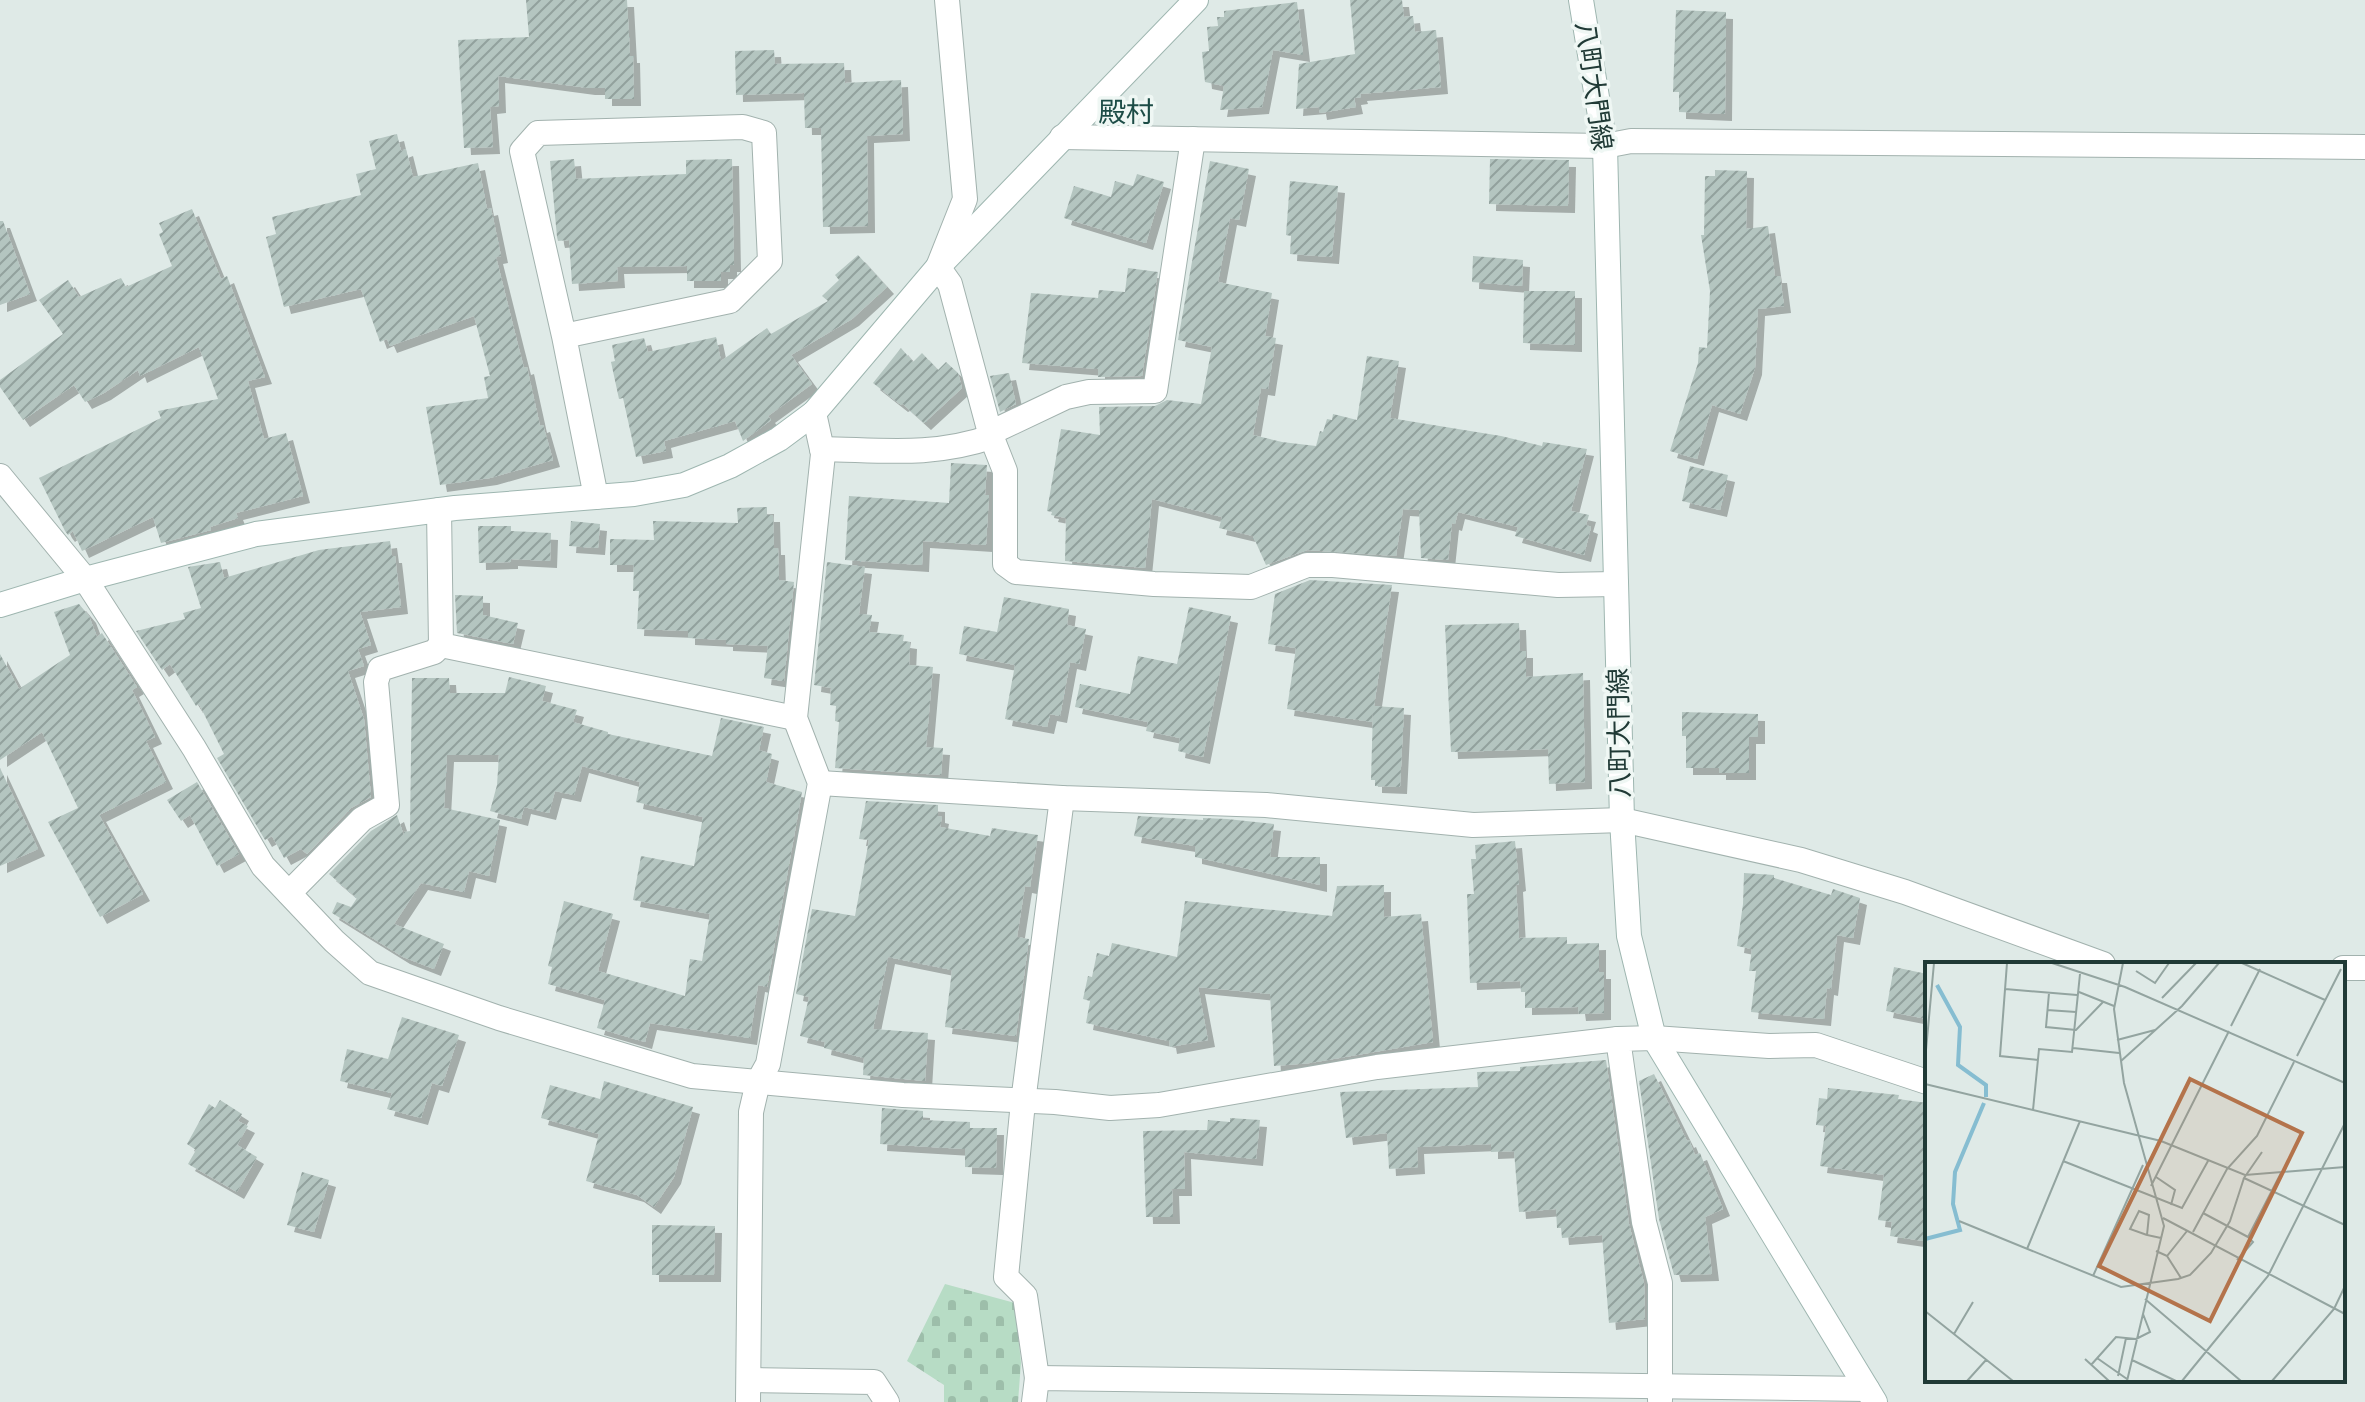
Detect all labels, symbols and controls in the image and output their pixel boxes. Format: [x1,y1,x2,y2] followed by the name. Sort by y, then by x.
[1570,19,1619,152] street label: 八町大門線
[1098,95,1154,129] district label: 殿村
[1602,668,1635,798] street label: 八町大門線
[1925,962,2345,1382] inset map

